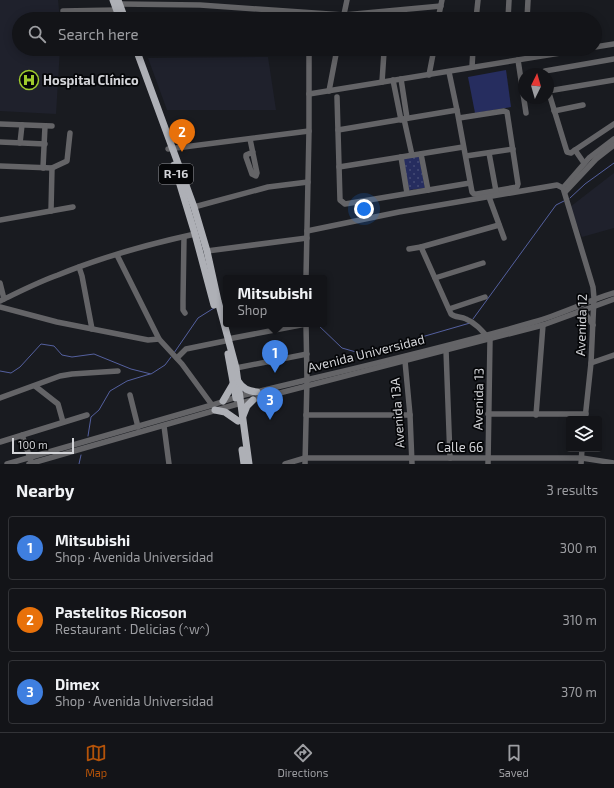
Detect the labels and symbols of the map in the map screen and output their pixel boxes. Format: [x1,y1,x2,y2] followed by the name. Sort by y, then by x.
[518,68,554,104] north arrow
[18,69,40,91] hospital icon: Hospital Clínico
[43,72,139,88] place label: Hospital Clínico
[169,119,195,152] pin: 2
[159,164,193,184] road number: R-16
[354,199,374,219] your location
[572,294,590,356] street label: Avenida 12
[306,331,426,375] street label: Avenida Universidad
[262,340,288,373] pin: 1
[469,368,487,430] street label: Avenida 13
[387,377,407,449] street label: Avenida 13A
[257,387,283,420] pin: 3
[12,436,74,455] scale bar
[436,439,484,455] street label: Calle 66

